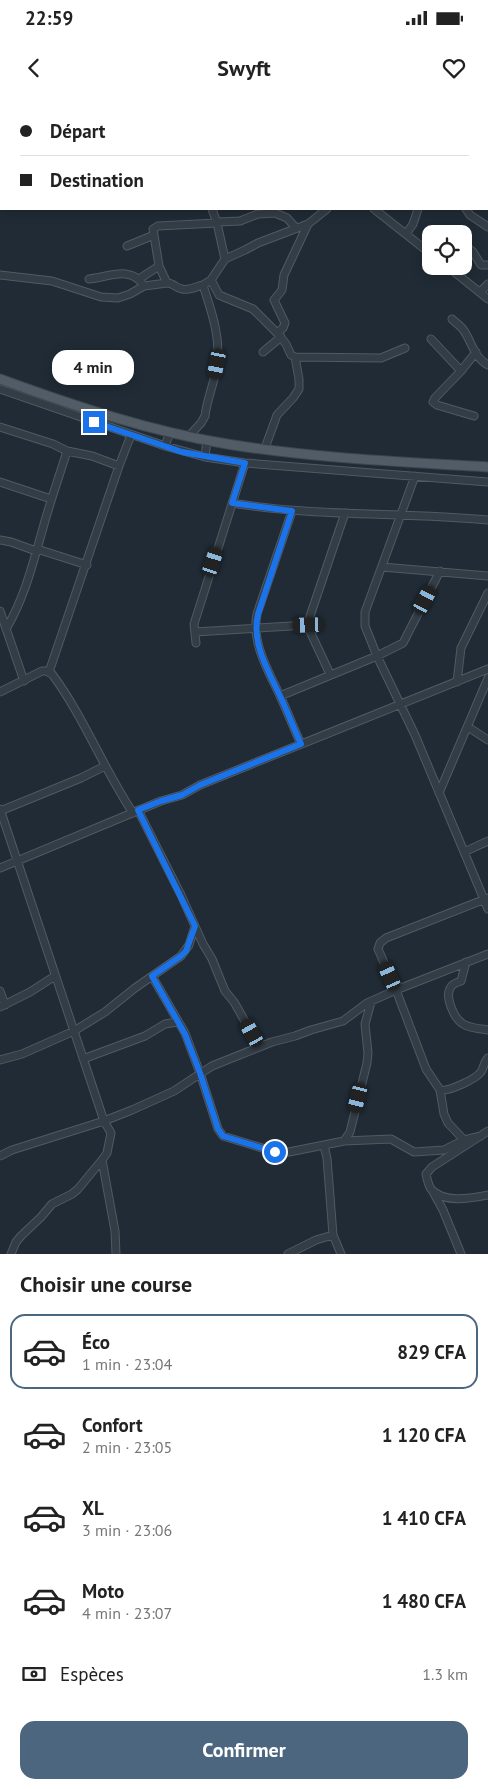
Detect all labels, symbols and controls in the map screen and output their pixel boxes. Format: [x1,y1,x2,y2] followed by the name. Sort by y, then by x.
[25,6,73,30] text: 22:59
[20,54,48,82] icon: back
[217,54,271,82] text: Swyft
[440,54,468,82] icon: heart
[50,119,106,143] text: Départ
[50,168,144,192] text: Destination
[422,225,472,275] map controls
[422,225,472,275] button: locate
[206,348,227,380] car
[53,350,135,384] callout: 4 min
[73,357,113,377] text: 4 min
[83,411,105,433] route end
[201,545,224,579] car
[411,583,438,617] car
[292,617,323,633] car
[377,959,402,993] car
[238,1016,265,1050] car
[347,1082,368,1114] car
[264,1141,286,1163] route start
[20,1270,192,1298] text: Choisir une course
[22,1329,67,1374] icon: car
[82,1330,110,1354] text: Éco
[397,1340,466,1364] text: 829 CFA
[82,1354,172,1374] text: 1 min · 23:04
[22,1412,67,1457] icon: car
[82,1413,143,1437] text: Confort
[382,1423,466,1447] text: 1 120 CFA
[82,1437,172,1457] text: 2 min · 23:05
[22,1495,67,1540] icon: car
[82,1496,104,1520] text: XL
[382,1506,466,1530] text: 1 410 CFA
[82,1520,172,1540] text: 3 min · 23:06
[22,1578,67,1623] icon: car
[82,1579,124,1603] text: Moto
[382,1589,466,1613] text: 1 480 CFA
[82,1603,172,1623] text: 4 min · 23:07
[20,1660,48,1688] icon: cash
[60,1662,124,1686] text: Espèces
[422,1664,468,1684] text: 1.3 km
[20,1721,468,1779] button: Confirmer

